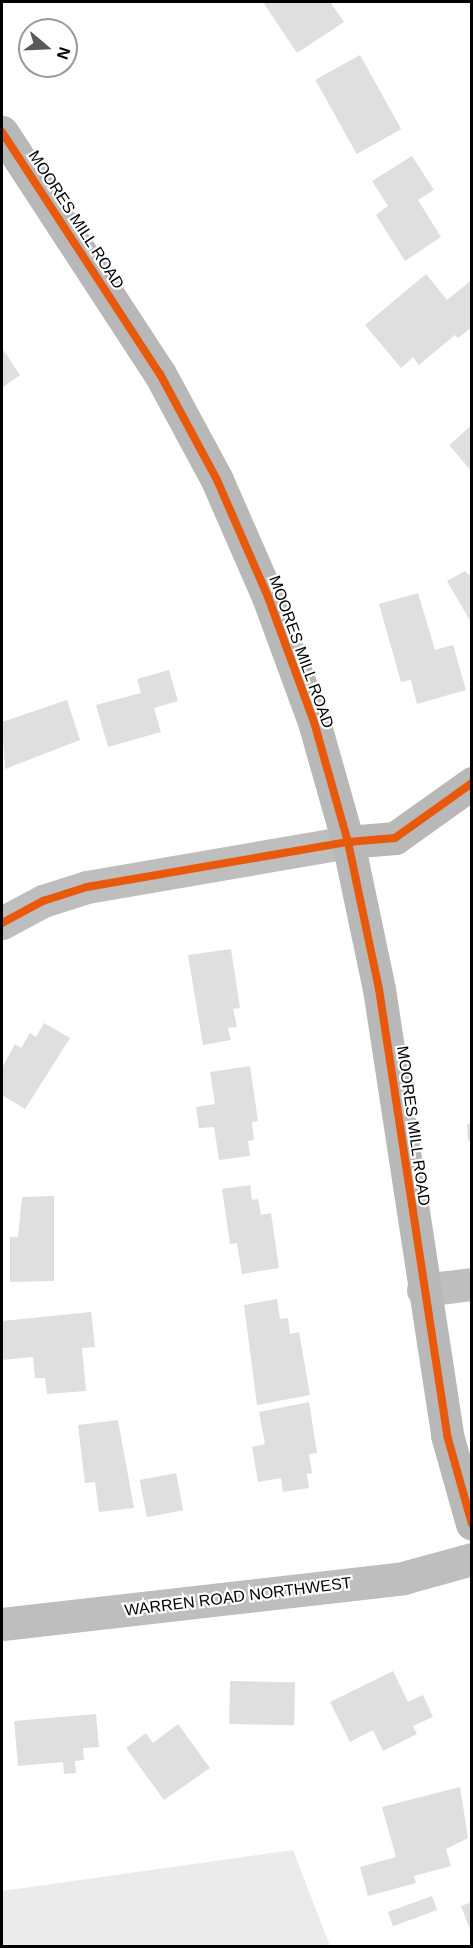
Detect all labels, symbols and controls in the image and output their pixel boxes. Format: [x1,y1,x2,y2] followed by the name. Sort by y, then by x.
[18,18,78,78] north arrow
[54,45,74,62] text: N
[24,147,128,293] street label: MOORES MILL ROAD
[264,573,338,731] street label: MOORES MILL ROAD
[392,1045,434,1207] street label: MOORES MILL ROAD
[123,1574,353,1620] street label: WARREN ROAD NORTHWEST

